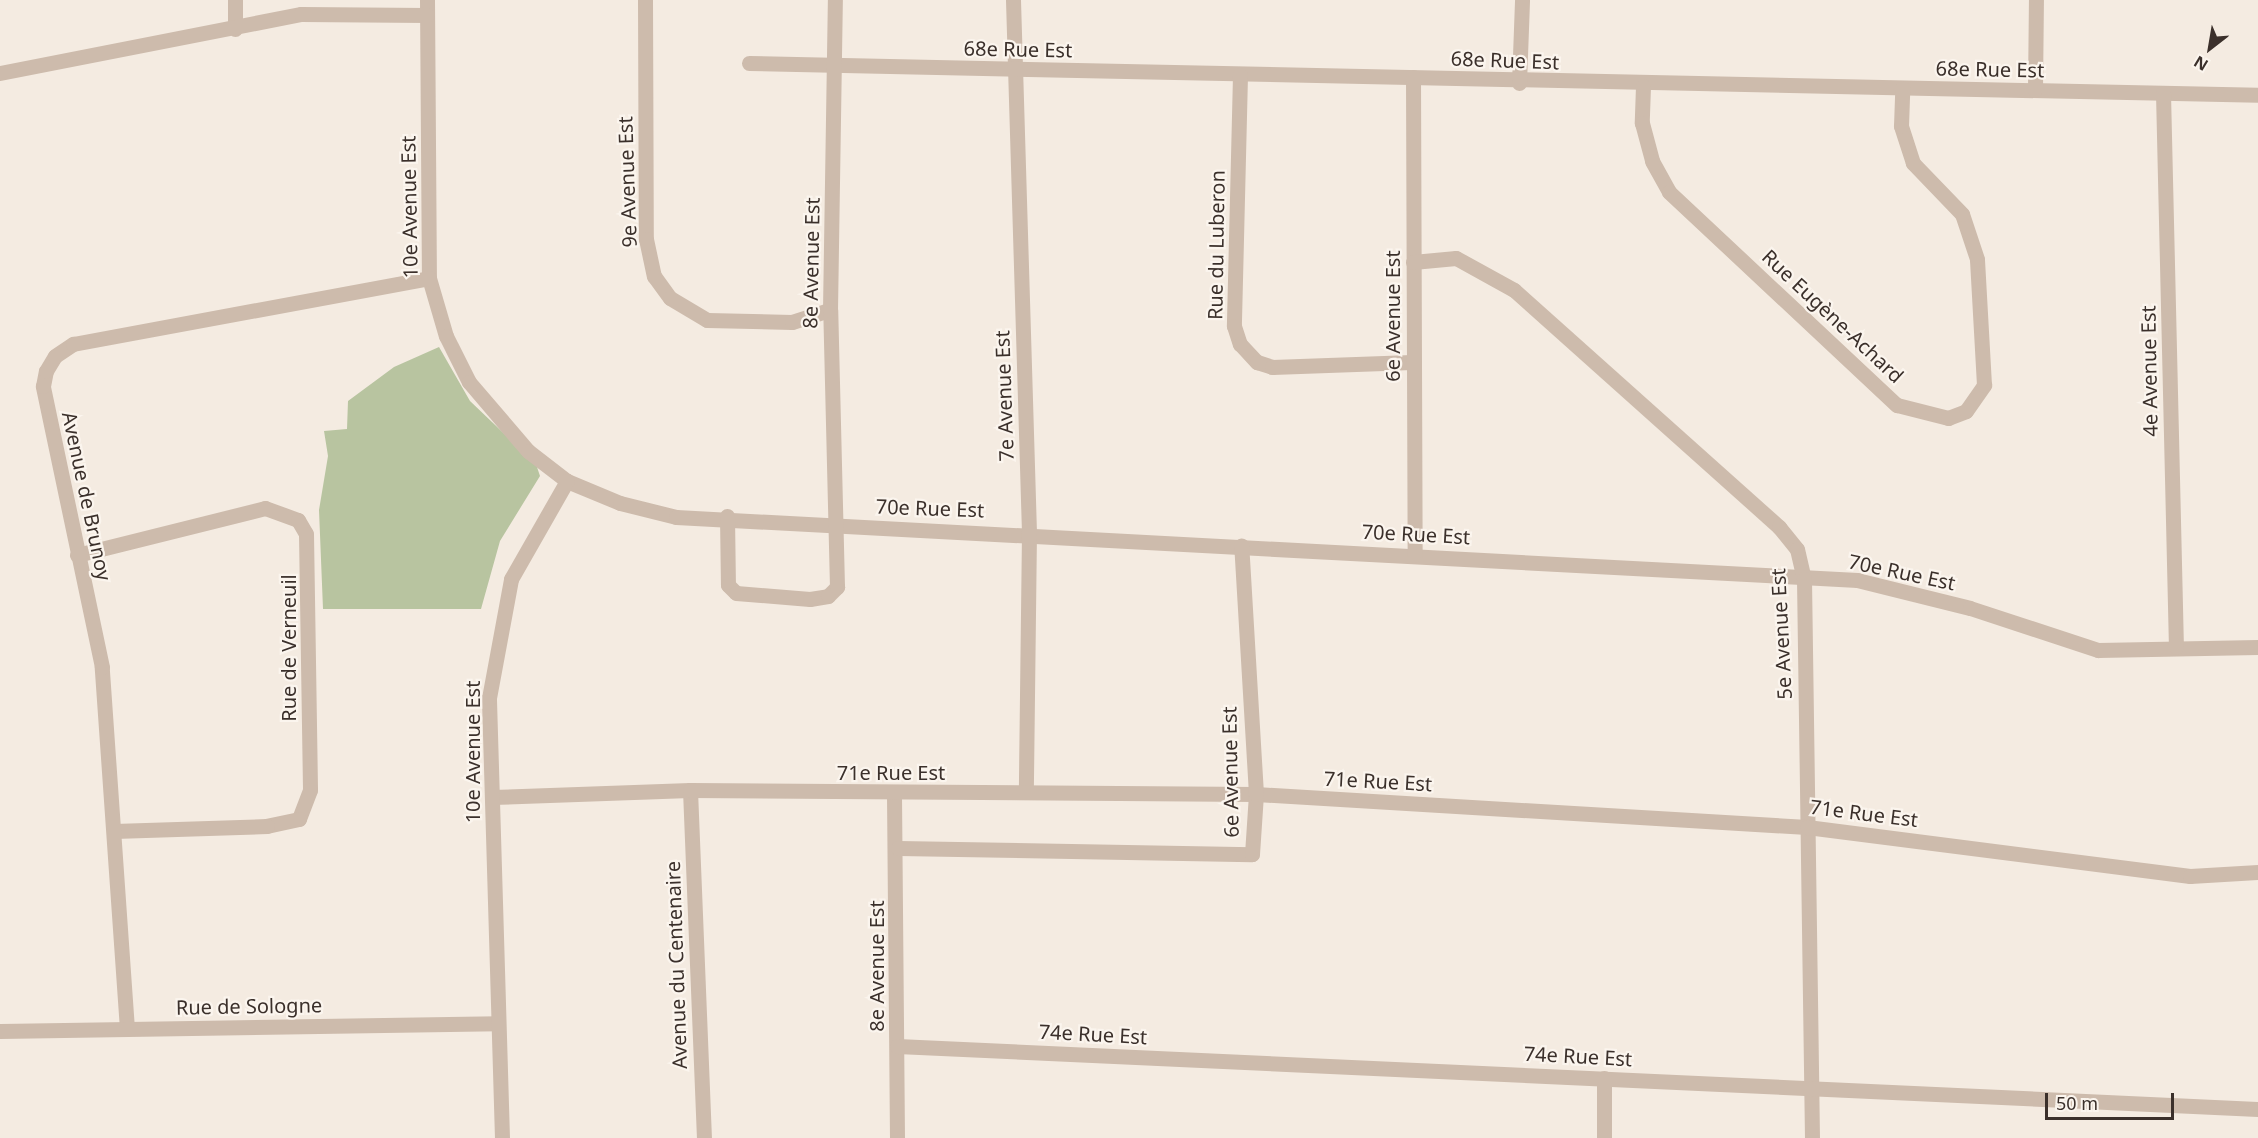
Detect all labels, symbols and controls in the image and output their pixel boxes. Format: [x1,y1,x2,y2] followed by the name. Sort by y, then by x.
[2180,18,2240,78] north arrow
[964,36,1072,62] street label: 68e Rue Est
[1450,46,1560,74] street label: 68e Rue Est
[2189,51,2212,76] text: N
[1936,56,2044,82] street label: 68e Rue Est
[613,116,641,248] street label: 9e Avenue Est
[396,135,422,279] street label: 10e Avenue Est
[1203,170,1229,320] street label: Rue du Luberon
[798,197,824,329] street label: 8e Avenue Est
[1757,244,1909,388] street label: Rue Eugène-Achard
[1380,250,1404,382] street label: 6e Avenue Est
[2136,305,2162,437] street label: 4e Avenue Est
[990,330,1018,462] street label: 7e Avenue Est
[57,409,117,583] street label: Avenue de Brunoy
[875,494,985,522] street label: 70e Rue Est
[1361,519,1471,549] street label: 70e Rue Est
[1846,549,1958,595] street label: 70e Rue Est
[1766,568,1796,700] street label: 5e Avenue Est
[276,574,300,722] street label: Rue de Verneuil
[460,681,484,823] street label: 10e Avenue Est
[1217,706,1243,838] street label: 6e Avenue Est
[837,760,945,784] street label: 71e Rue Est
[1323,766,1433,796] street label: 71e Rue Est
[1809,794,1919,832] street label: 71e Rue Est
[660,861,692,1069] street label: Avenue du Centenaire
[864,900,888,1032] street label: 8e Avenue Est
[176,993,322,1019] street label: Rue de Sologne
[1038,1019,1148,1049] street label: 74e Rue Est
[1523,1041,1633,1071] street label: 74e Rue Est
[2048,1081,2177,1119] scale bar
[2056,1091,2098,1115] text: 50 m

